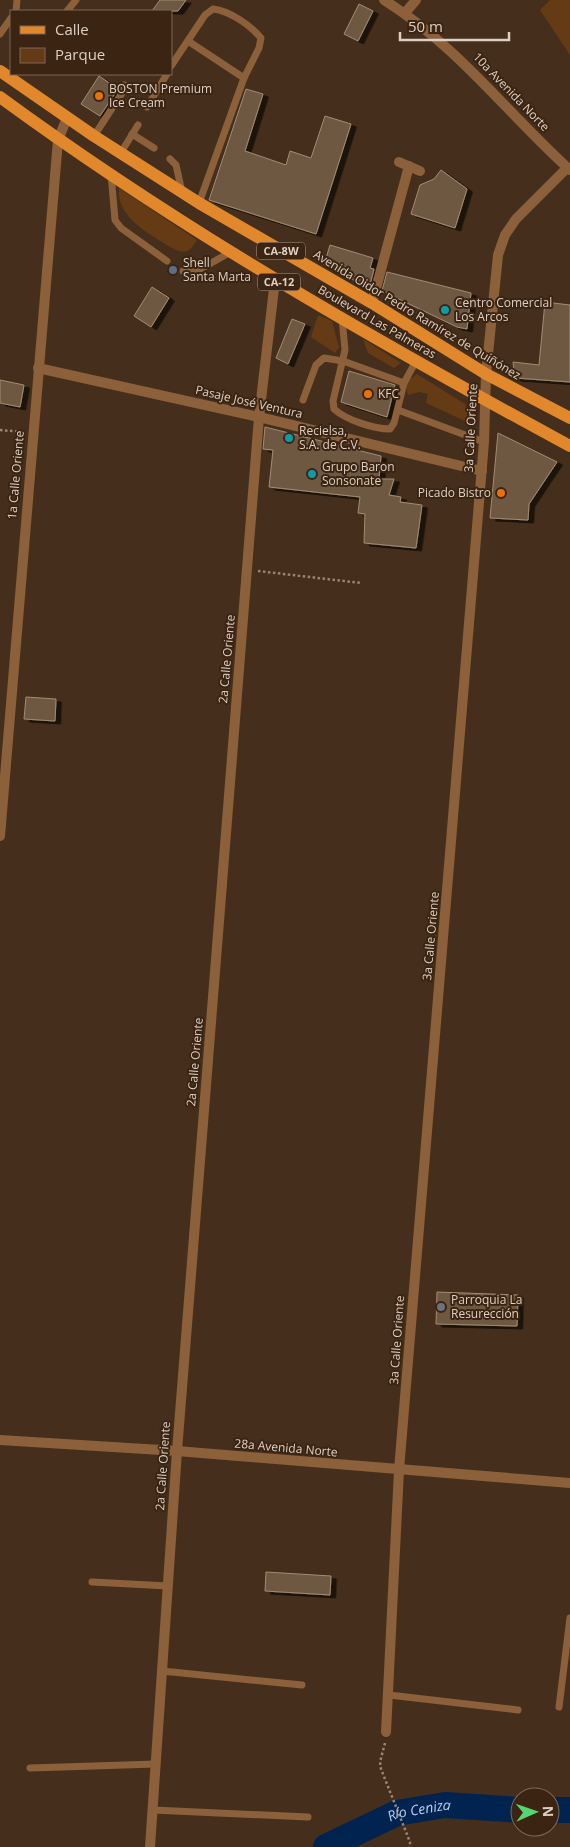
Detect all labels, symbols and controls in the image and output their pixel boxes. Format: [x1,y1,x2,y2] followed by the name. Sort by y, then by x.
[10,10,172,75] legend
[400,10,509,42] scale bar
[408,16,443,36] text: 50 m
[55,19,89,39] text: Calle
[55,44,105,64] text: Parque
[469,49,554,135] street label: 10a Avenida Norte
[109,80,212,111] place label: BOSTON Premium Ice Cream
[93,90,105,102] marker: BOSTON Premium Ice Cream
[257,242,305,260] road number: CA-8W
[310,246,524,384] street label: Avenida Oidor Pedro Ramírez de Quiñónez
[183,254,251,285] place label: Shell Santa Marta
[167,264,179,276] marker: Shell Santa Marta
[258,274,300,290] road number: CA-12
[315,281,440,363] street label: Boulevard Las Palmeras
[455,294,552,325] place label: Centro Comercial Los Arcos
[439,304,451,316] marker: Centro Comercial Los Arcos
[194,381,304,422] street label: Pasaje José Ventura
[460,383,481,473] street label: 3a Calle Oriente
[378,385,400,402] place label: KFC
[362,388,374,400] marker: KFC
[299,422,361,453] place label: Recielsa, S.A. de C.V.
[3,430,28,520] street label: 1a Calle Oriente
[283,432,295,444] marker: Recielsa, S.A. de C.V.
[322,458,395,489] place label: Grupo Baron Sonsonate
[306,468,318,480] marker: Grupo Baron Sonsonate
[418,484,491,501] place label: Picado Bistro
[495,487,507,499] marker: Picado Bistro
[214,614,239,704] street label: 2a Calle Oriente
[418,891,443,981] street label: 3a Calle Oriente
[182,1017,207,1107] street label: 2a Calle Oriente
[451,1291,522,1322] place label: Parroquia La Resurección
[385,1295,408,1385] street label: 3a Calle Oriente
[435,1301,447,1313] marker: Parroquia La Resurección
[151,1421,174,1511] street label: 2a Calle Oriente
[234,1435,339,1461] street label: 28a Avenida Norte
[510,1787,560,1837] north arrow
[384,1795,451,1825] water label: Río Ceniza
[539,1806,558,1818] text: N

